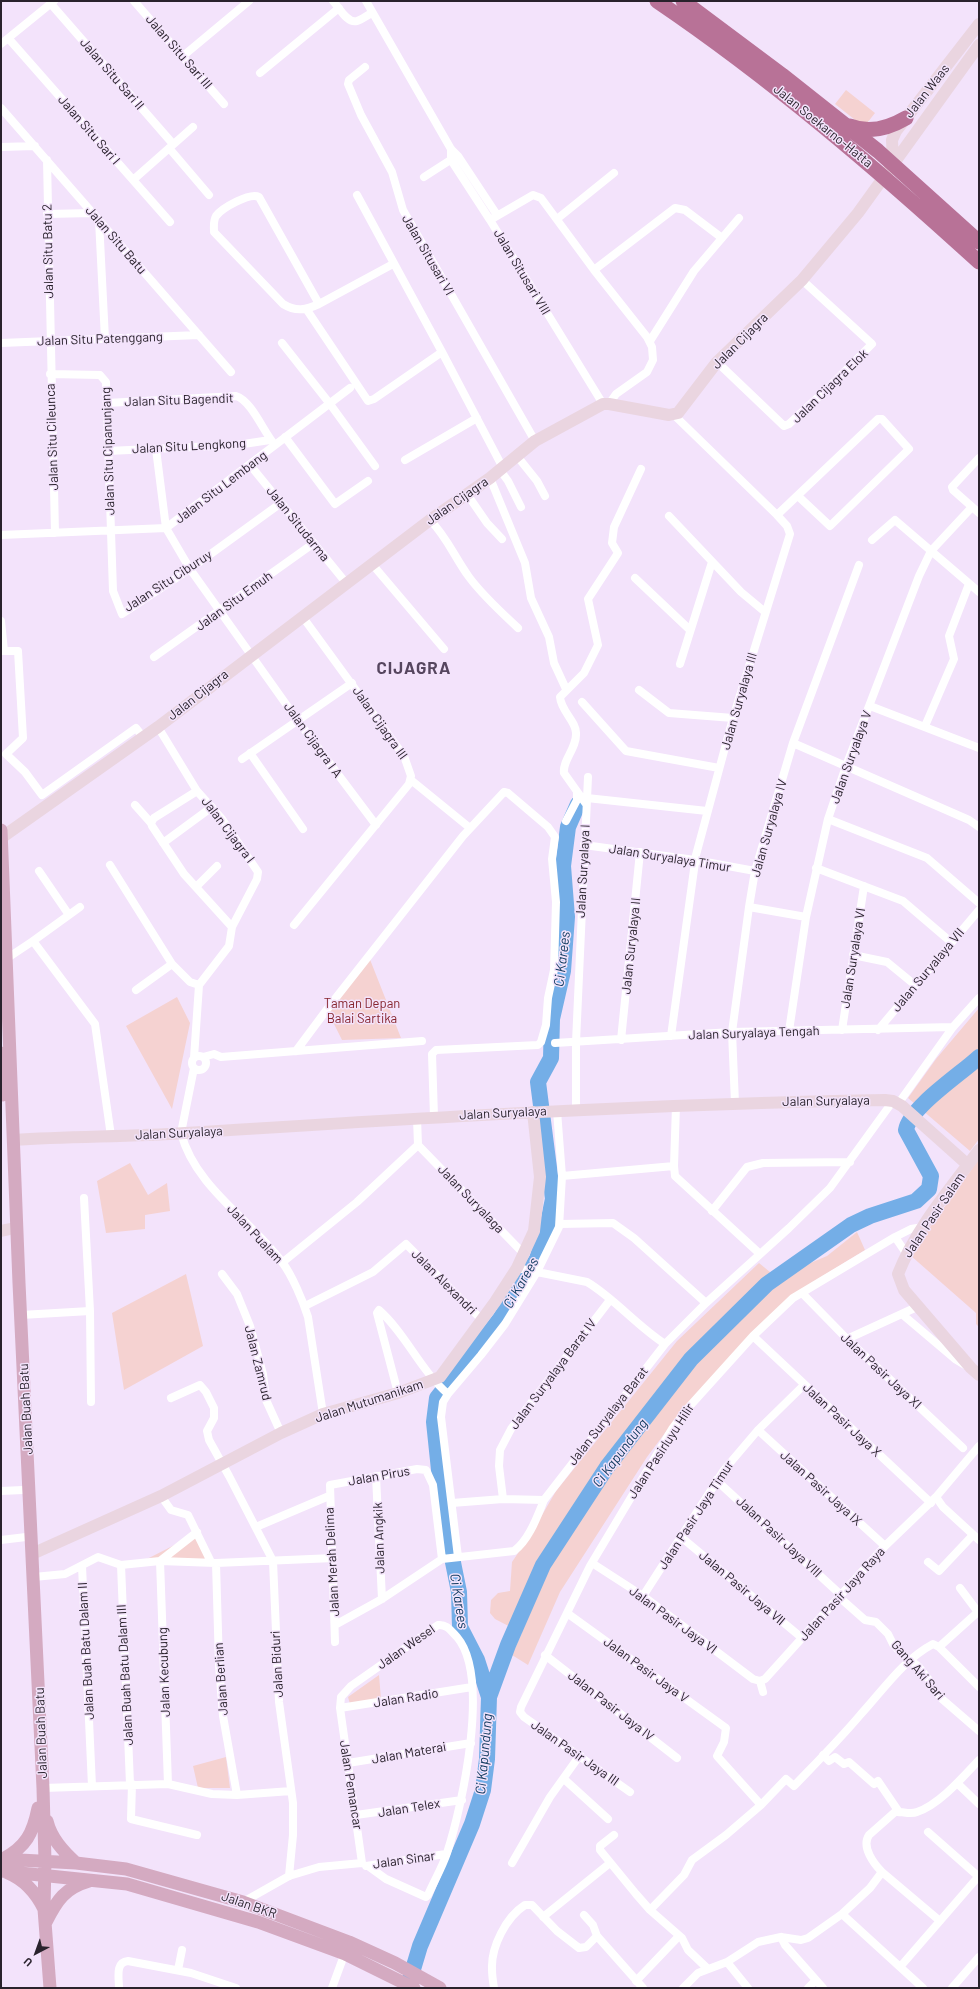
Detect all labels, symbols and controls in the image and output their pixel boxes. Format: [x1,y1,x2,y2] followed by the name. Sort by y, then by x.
[142,12,216,92] street label: Jalan Situ Sari III
[77,35,147,113] street label: Jalan Situ Sari II
[901,61,953,121] street label: Jalan Waas
[770,81,876,171] street label: Jalan Soekarno-Hatta
[55,92,123,168] street label: Jalan Situ Sari I
[82,203,150,277] street label: Jalan Situ Batu
[39,204,57,298] street label: Jalan Situ Batu 2
[399,212,457,298] street label: Jalan Situsari VI
[490,226,554,318] street label: Jalan Situsari VIII
[709,310,771,372] street label: Jalan Cijagra
[37,329,163,349] street label: Jalan Situ Patenggang
[789,346,871,426] street label: Jalan Cijagra Elok
[42,383,62,491] street label: Jalan Situ Cileunca
[98,387,118,515] street label: Jalan Situ Cipanunjang
[124,390,234,410] street label: Jalan Situ Bagendit
[132,435,246,457] street label: Jalan Situ Lengkong
[172,447,270,527] street label: Jalan Situ Lembang
[423,474,491,528] street label: Jalan Cijagra
[263,483,333,565] street label: Jalan Situdarma
[121,547,215,615] street label: Jalan Situ Ciburuy
[193,568,275,634] street label: Jalan Situ Emuh
[718,651,760,751] street label: Jalan Suryalaya III
[376,658,452,678] district label: CIJAGRA
[165,666,231,724] street label: Jalan Cijagra
[349,684,411,762] street label: Jalan Cijagra III
[280,699,346,781] street label: Jalan Cijagra I A
[827,708,875,806] street label: Jalan Suryalaya V
[748,777,790,879] street label: Jalan Suryalaya IV
[198,794,258,866] street label: Jalan Cijagra I
[573,824,593,918] street label: Jalan Suryalaya I
[608,841,732,875] street label: Jalan Suryalaya Timur
[618,897,644,995] street label: Jalan Suryalaya II
[837,907,869,1009] street label: Jalan Suryalaya VI
[888,925,968,1015] street label: Jalan Suryalaya VII
[550,930,574,988] water label: Ci Karees
[324,996,400,1027] park label: Taman Depan Balai Sartika
[688,1023,820,1043] street label: Jalan Suryalaya Tengah
[782,1092,870,1110] street label: Jalan Suryalaya
[459,1103,547,1123] street label: Jalan Suryalaya
[135,1123,223,1143] street label: Jalan Suryalaya
[435,1162,507,1236] street label: Jalan Suryalaga
[900,1170,968,1260] street label: Jalan Pasir Salam
[224,1201,286,1267] street label: Jalan Pualam
[408,1246,480,1318] street label: Jalan Alexandri
[500,1255,542,1311] water label: Ci Karees
[506,1316,600,1432] street label: Jalan Suryalaya Barat IV
[241,1324,275,1402] street label: Jalan Zamrud
[837,1330,925,1412] street label: Jalan Pasir Jaya XI
[16,1363,36,1455] street label: Jalan Buah Batu
[565,1364,651,1468] street label: Jalan Suryalaya Barat
[313,1376,425,1426] street label: Jalan Mutumanikam
[800,1380,884,1460] street label: Jalan Pasir Jaya X
[624,1400,698,1502] street label: Jalan Pasirluyu Hilir
[589,1416,651,1490] water label: Ci Kapundung
[777,1447,865,1529] street label: Jalan Pasir Jaya IX
[655,1458,737,1572] street label: Jalan Pasir Jaya Timur
[347,1463,411,1489] street label: Jalan Pirus
[733,1493,825,1581] street label: Jalan Pasir Jaya VIII
[370,1502,388,1574] street label: Jalan Angkik
[321,1507,343,1617] street label: Jalan Merah Delima
[796,1544,888,1644] street label: Jalan Pasir Jaya Raya
[696,1548,788,1628] street label: Jalan Pasir Jaya Vll
[446,1572,472,1630] water label: Ci Karees
[75,1582,97,1720] street label: Jalan Buah Batu Dalam II
[626,1583,720,1657] street label: Jalan Pasir Jaya Vl
[114,1604,136,1746] street label: Jalan Buah Batu Dalam III
[374,1621,438,1673] street label: Jalan Wesel
[155,1627,173,1717] street label: Jalan Kecubung
[267,1630,287,1698] street label: Jalan Biduri
[600,1634,692,1706] street label: Jalan Pasir Jaya V
[888,1637,948,1703] street label: Gang Aki Sari
[211,1642,231,1716] street label: Jalan Berlian
[565,1668,657,1744] street label: Jalan Pasir Jaya IV
[372,1685,440,1711] street label: Jalan Radio
[32,1687,50,1779] street label: Jalan Buah Batu
[472,1713,496,1795] water label: Ci Kapundung
[528,1717,622,1789] street label: Jalan Pasir Jaya III
[336,1739,366,1831] street label: Jalan Pemancar
[371,1739,447,1767] street label: Jalan Materai
[377,1795,441,1821] street label: Jalan Telex
[372,1848,436,1872] street label: Jalan Sinar
[219,1888,279,1922] street label: Jalan BKR
[16,1933,56,1973] north arrow
[21,1955,35,1970] text: U

